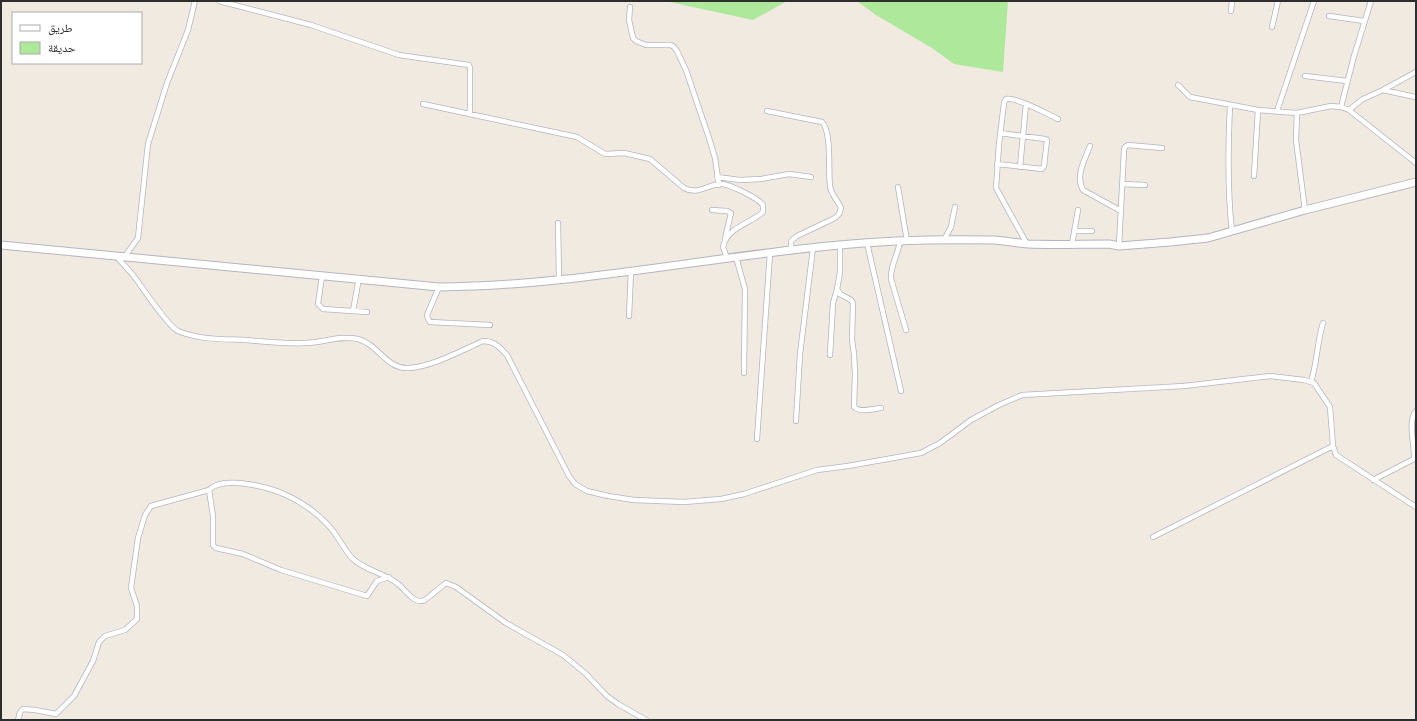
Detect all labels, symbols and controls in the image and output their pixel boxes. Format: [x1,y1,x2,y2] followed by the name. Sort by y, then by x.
[12,12,142,64] legend
[48,21,73,35] text: طريق
[48,41,76,55] text: حديقة

